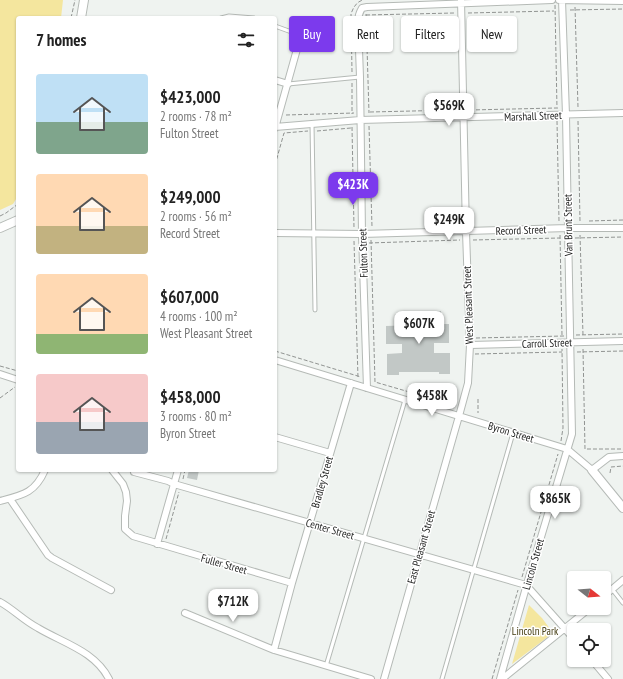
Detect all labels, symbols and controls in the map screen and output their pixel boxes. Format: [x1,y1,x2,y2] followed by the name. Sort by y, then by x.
[289,16,335,52] chip: Buy
[343,16,393,52] chip: Rent
[401,16,459,52] chip: Filters
[467,16,517,52] chip: New
[36,29,87,51] text: 7 homes
[235,29,257,51] icon: filters
[160,86,221,108] text: $423,000
[68,90,116,138] icon: home
[421,93,477,127] pin: $569K
[433,97,465,114] text: $569K
[160,108,232,125] text: 2 rooms · 78 m²
[504,108,562,124] street label: Marshall Street
[160,125,219,142] text: Fulton Street
[325,172,381,206] pin: $423K
[337,176,369,193] text: $423K
[160,186,221,208] text: $249,000
[68,190,116,238] icon: home
[560,194,576,257] street label: Van Brunt Street
[421,207,477,241] pin: $249K
[160,208,232,225] text: 2 rooms · 56 m²
[433,211,465,228] text: $249K
[495,222,547,238] street label: Record Street
[160,225,220,242] text: Record Street
[355,228,371,278] street label: Fulton Street
[460,266,476,344] street label: West Pleasant Street
[160,286,219,308] text: $607,000
[68,290,116,338] icon: home
[160,308,238,325] text: 4 rooms · 100 m²
[391,311,447,345] pin: $607K
[403,315,435,332] text: $607K
[160,325,252,342] text: West Pleasant Street
[522,335,572,351] street label: Carroll Street
[404,383,460,417] pin: $458K
[160,386,221,408] text: $458,000
[416,387,448,404] text: $458K
[68,390,116,438] icon: home
[160,408,232,425] text: 3 rooms · 80 m²
[486,418,536,446] street label: Byron Street
[160,425,216,442] text: Byron Street
[308,454,336,510] street label: Bradley Street
[527,486,583,520] pin: $865K
[539,490,571,507] text: $865K
[404,509,438,585] street label: East Pleasant Street
[304,515,356,543] street label: Center Street
[519,537,547,591] street label: Lincoln Street
[199,551,249,577] street label: Fuller Street
[567,571,611,615] north arrow
[567,571,611,667] map controls
[205,589,261,623] pin: $712K
[217,593,249,610] text: $712K
[567,623,611,667] button: locate
[512,624,559,638] park label: Lincoln Park

